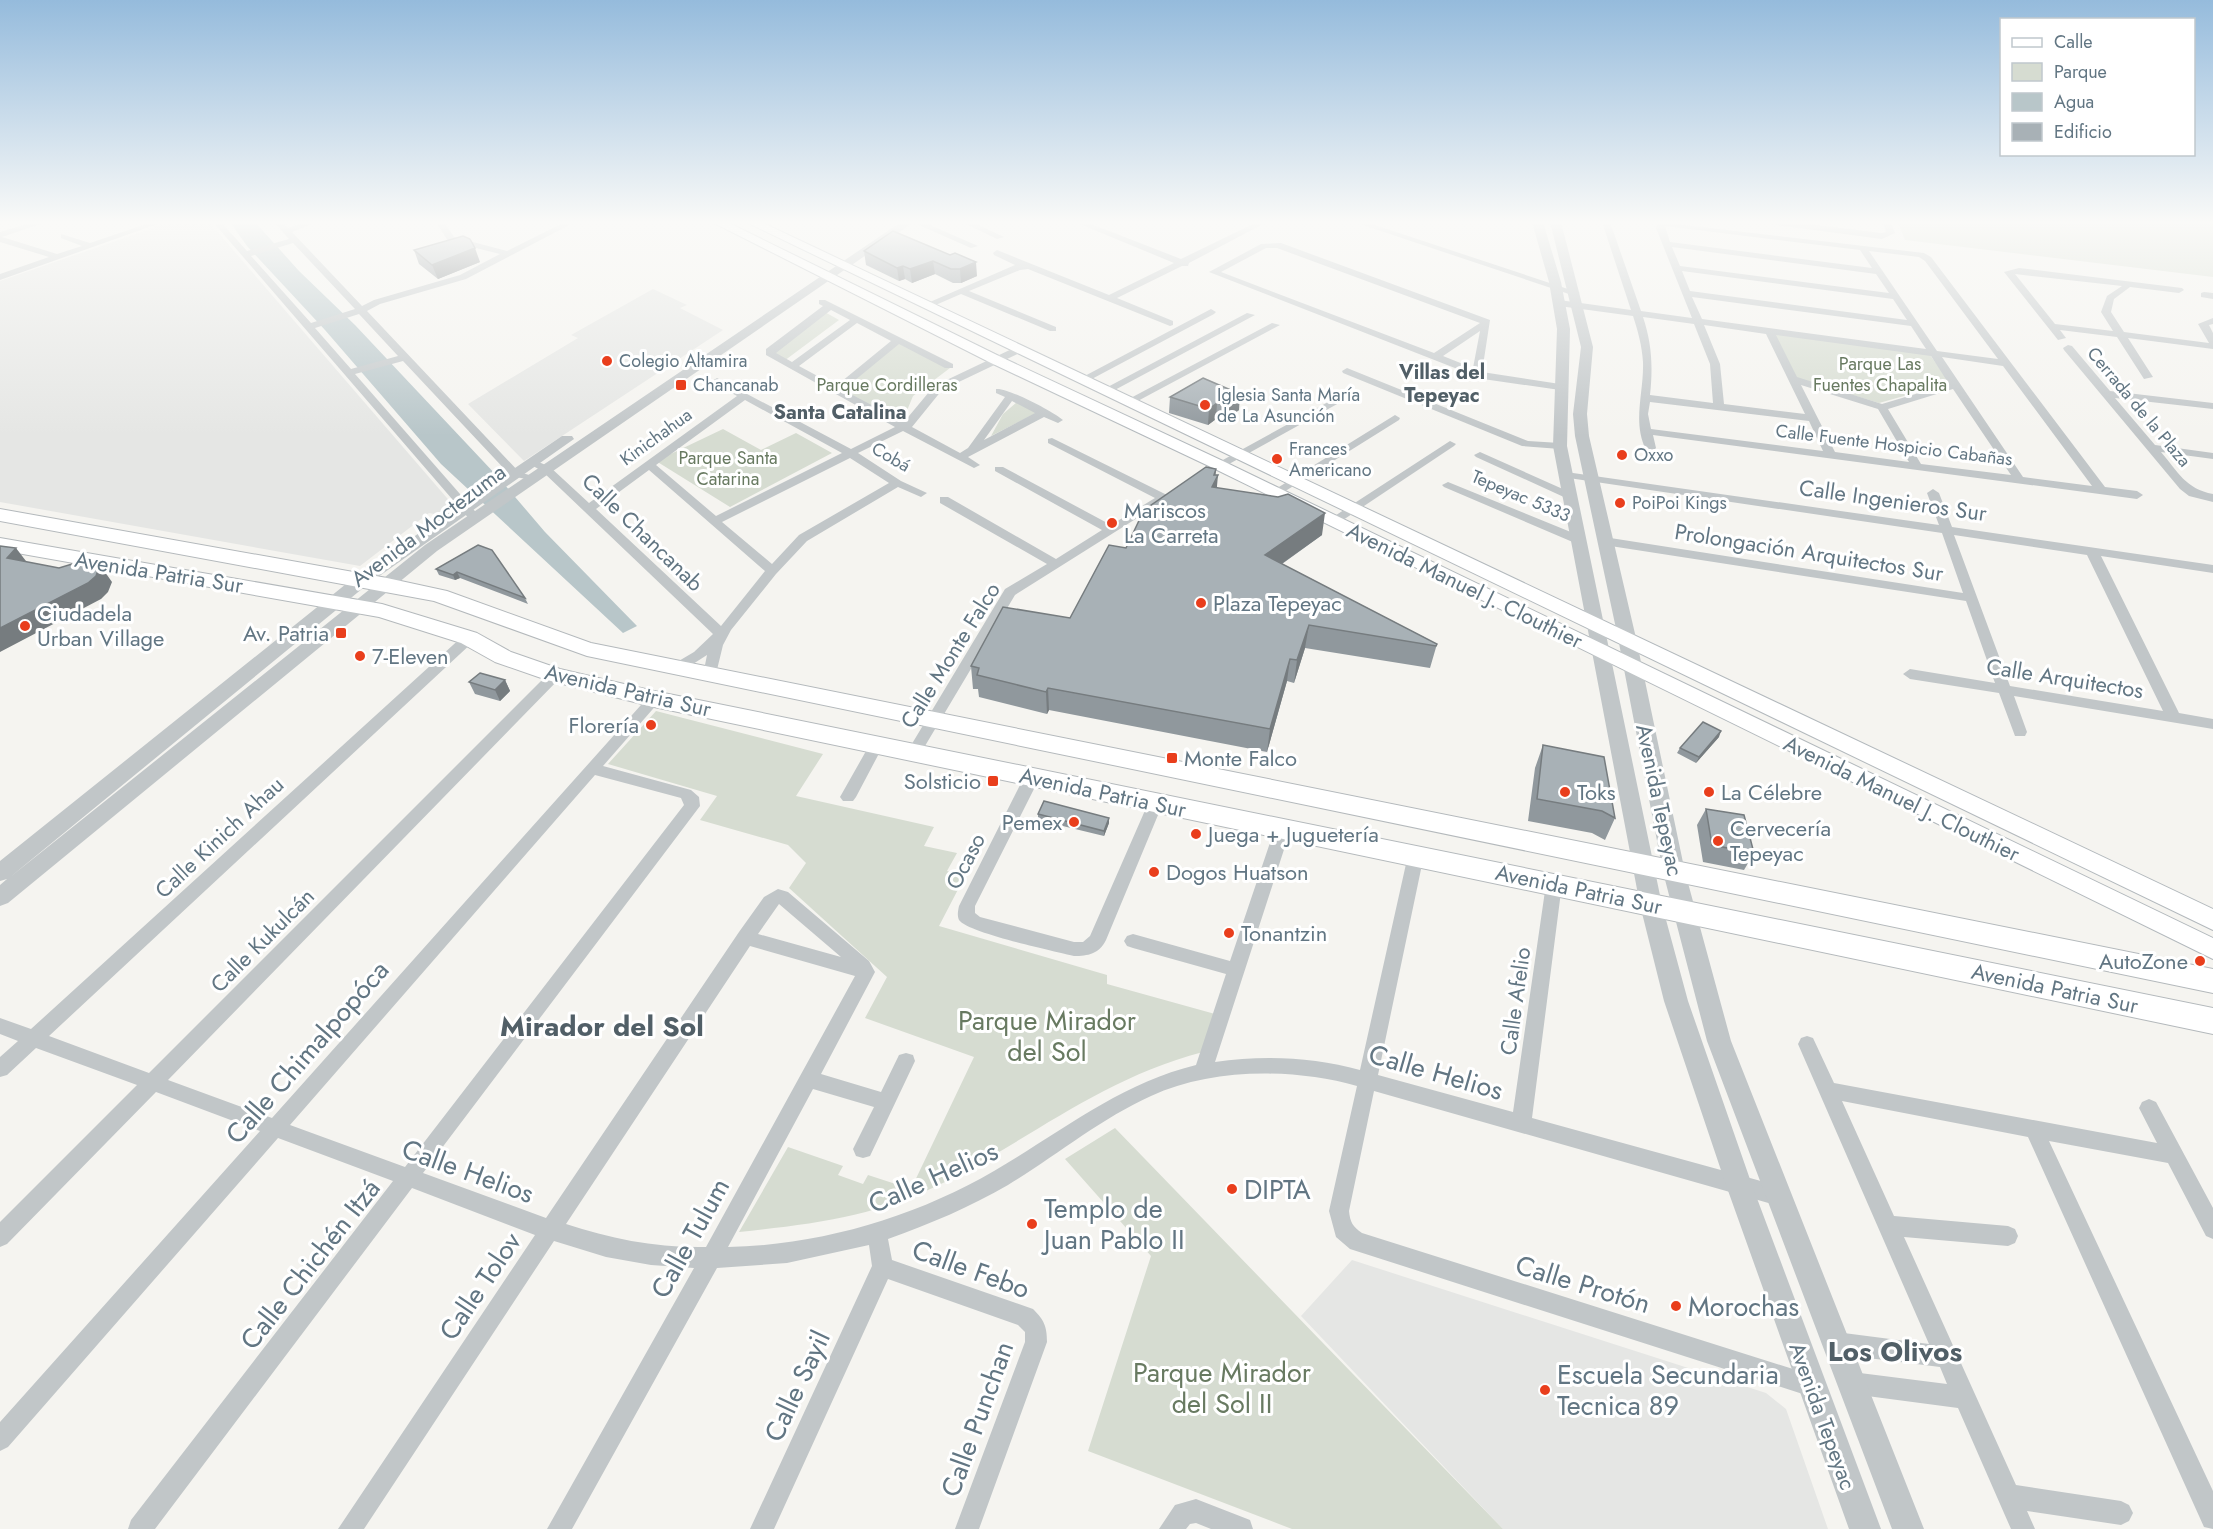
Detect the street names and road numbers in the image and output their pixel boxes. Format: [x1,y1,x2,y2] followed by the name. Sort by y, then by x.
[2081,341,2197,473] street label: Cerrada de la Plaza
[615,402,697,472] street label: Kinichahua
[1774,418,2014,472] street label: Calle Fuente Hospicio Cabañas
[867,435,915,479] street label: Cobá
[344,456,512,594] street label: Avenida Moctezuma
[1467,463,1575,529] street label: Tepeyac 5333
[575,466,711,598] street label: Calle Chancanab
[1797,471,1989,529] street label: Calle Ingenieros Sur
[1342,514,1589,656] street label: Avenida Manuel J. Clouthier
[1672,515,1946,589] street label: Prolongación Arquitectos Sur
[73,543,246,601] street label: Avenida Patria Sur
[892,576,1008,734] street label: Calle Monte Falco
[1984,650,2146,706] street label: Calle Arquitectos
[542,655,715,725] street label: Avenida Patria Sur
[1628,721,1692,879] street label: Avenida Tepeyac
[1779,727,2026,869] street label: Avenida Manuel J. Clouthier
[1017,759,1190,825] street label: Avenida Patria Sur
[147,769,291,905] street label: Calle Kinich Ahau
[937,827,993,895] street label: Ocaso
[1493,856,1666,922] street label: Avenida Patria Sur
[203,881,321,999] street label: Calle Kukulcán
[1492,945,1538,1057] street label: Calle Afelio
[216,952,398,1152] street label: Calle Chimalpopóca
[1969,955,2142,1021] street label: Avenida Patria Sur
[1364,1034,1508,1110] street label: Calle Helios
[396,1129,540,1213] street label: Calle Helios
[862,1131,1004,1223] street label: Calle Helios
[231,1170,389,1358] street label: Calle Chichén Itzá
[641,1171,739,1305] street label: Calle Tulum
[429,1224,531,1348] street label: Calle Tolov
[907,1230,1035,1308] street label: Calle Febo
[1511,1245,1655,1323] street label: Calle Protón
[754,1324,840,1448] street label: Calle Sayil
[931,1336,1023,1502] street label: Calle Punchan
[1781,1338,1865,1494] street label: Avenida Tepeyac

